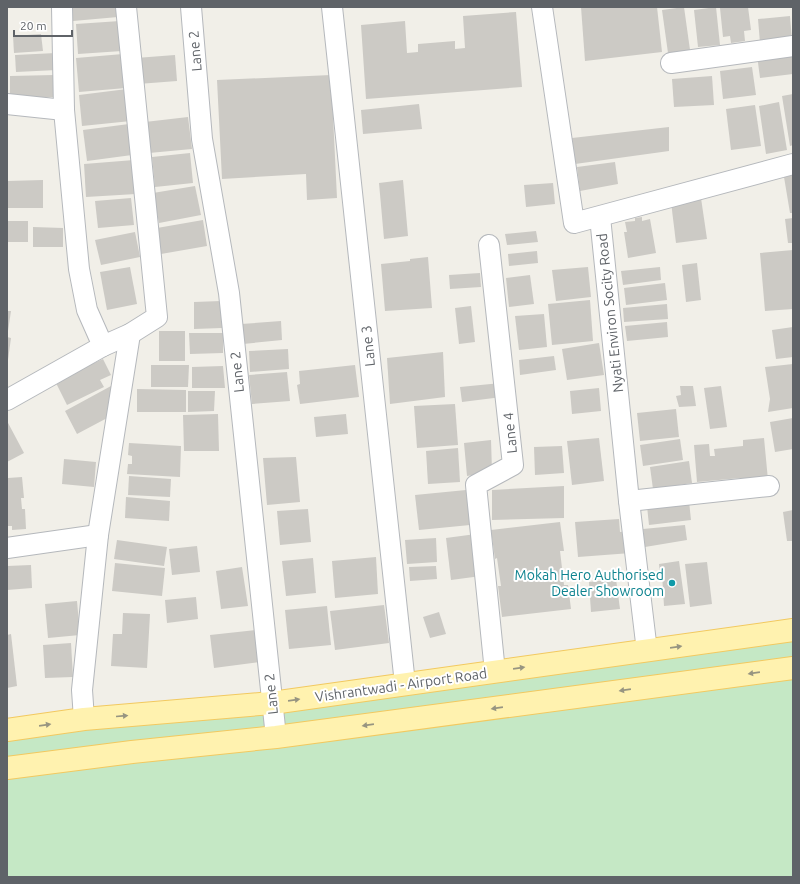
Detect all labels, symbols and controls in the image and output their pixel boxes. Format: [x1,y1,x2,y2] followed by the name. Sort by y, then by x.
[14,12,72,38] scale bar
[20,19,47,32] text: 20 m
[185,30,205,72] street label: Lane 2
[594,233,626,393] street label: Nyati Environ Socity Road
[358,325,378,367] street label: Lane 3
[227,351,247,393] street label: Lane 2
[500,412,520,454] street label: Lane 4
[515,567,664,599] place label: Mokah Hero Authorised Dealer Showroom
[667,578,677,588] marker: Mokah Hero Authorised Dealer Showroom
[670,643,682,650] one-way arrow
[314,665,488,705] street label: Vishrantwadi - Airport Road
[513,665,525,671] one-way arrow
[748,670,760,676] one-way arrow
[261,673,281,715] street label: Lane 2
[619,687,632,694] one-way arrow
[288,697,300,703] one-way arrow
[491,705,503,711] one-way arrow
[116,713,128,720] one-way arrow
[39,721,51,728] one-way arrow
[362,722,374,728] one-way arrow

